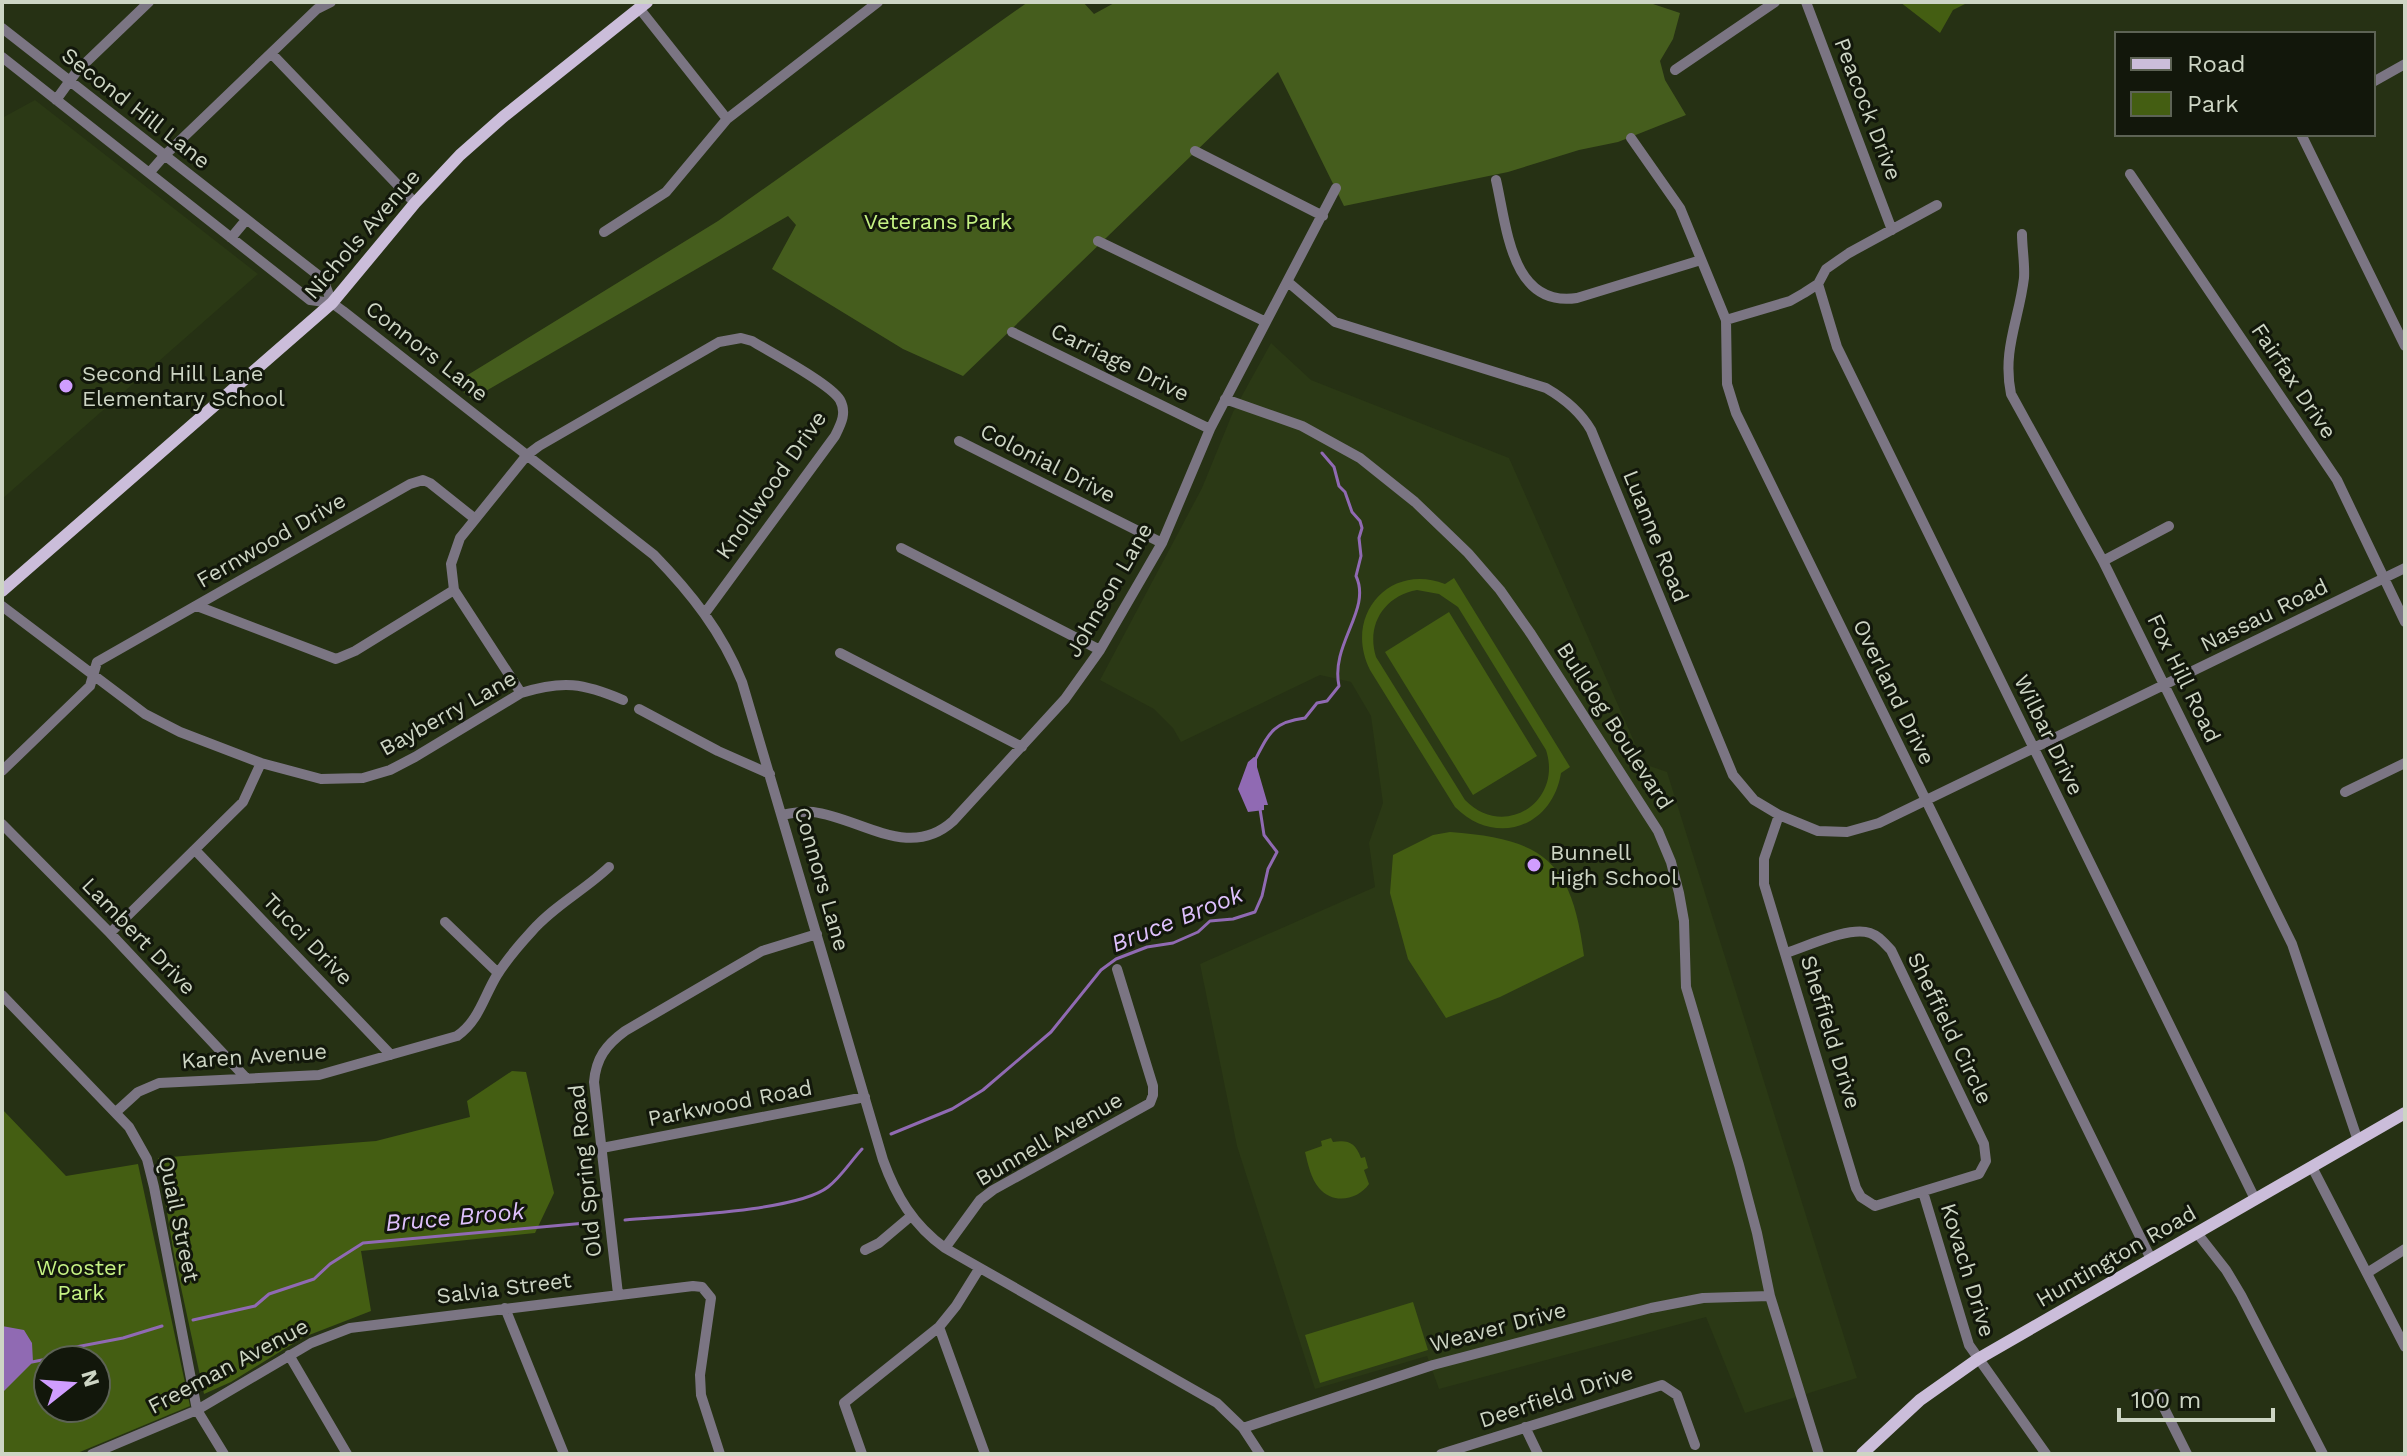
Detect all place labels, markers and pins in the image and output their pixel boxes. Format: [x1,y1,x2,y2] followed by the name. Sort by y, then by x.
[82,361,285,411] place label: Second Hill Lane Elementary School
[57,377,75,395] marker: Second Hill Lane Elementary School
[1550,840,1678,890] place label: Bunnell High School
[1525,856,1543,874] marker: Bunnell High School

